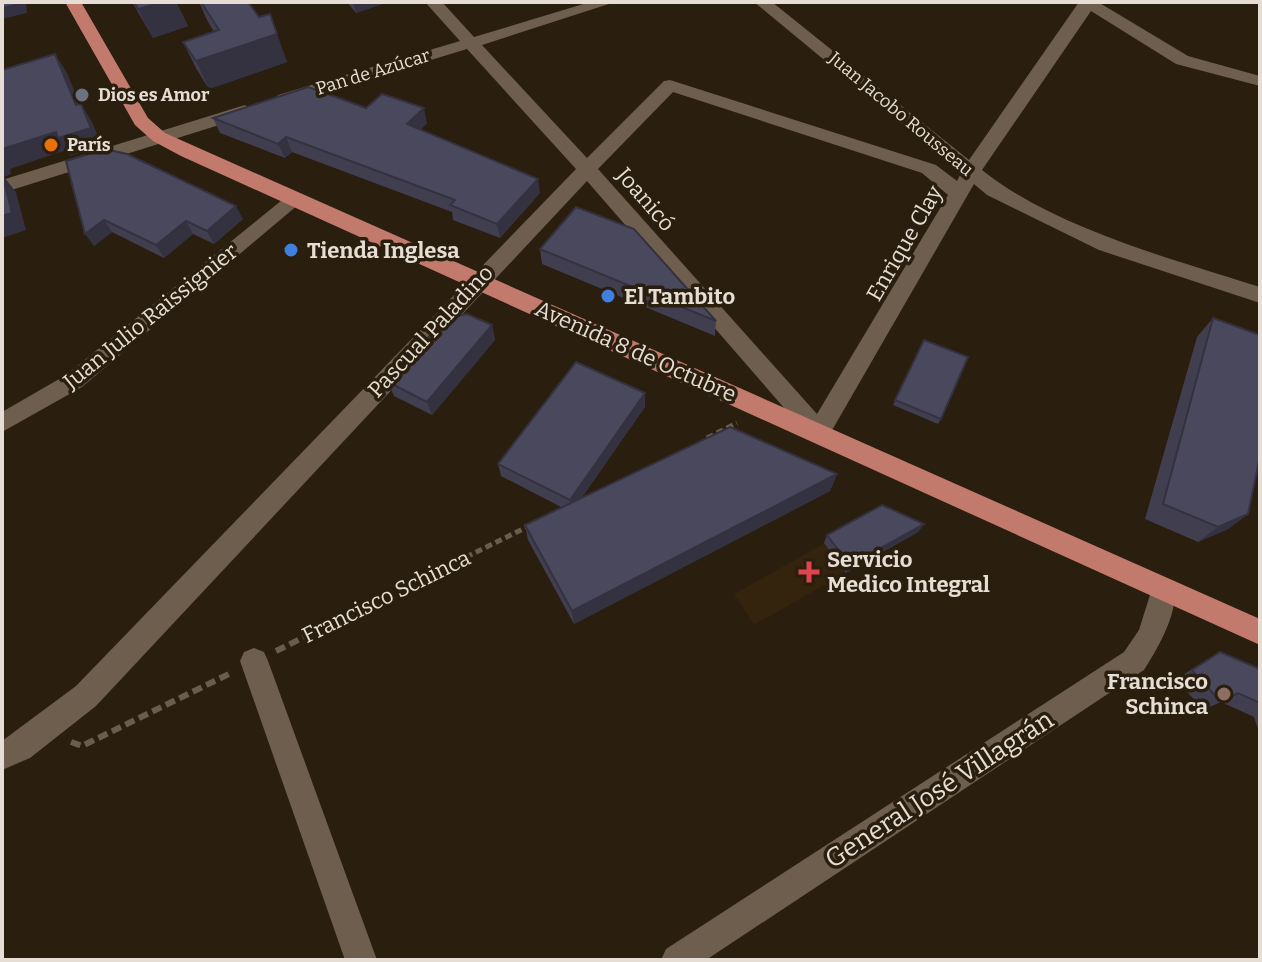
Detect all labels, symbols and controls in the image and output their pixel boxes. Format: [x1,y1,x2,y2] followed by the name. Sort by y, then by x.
[313,44,433,100] street label: Pan de Azúcar
[824,47,978,181] street label: Juan Jacobo Rousseau
[98,84,210,106] place label: Dios es Amor
[73,86,91,104] marker: Dios es Amor
[67,134,111,156] place label: París
[42,136,60,154] marker: París
[610,161,681,237] street label: Joanicó
[861,180,948,306] street label: Enrique Clay
[307,237,460,264] place label: Tienda Inglesa
[57,238,243,396] street label: Juan Julio Raissignier
[282,241,300,259] marker: Tienda Inglesa
[362,259,499,403] street label: Pascual Paladino
[624,283,735,310] place label: El Tambito
[599,287,617,305] marker: El Tambito
[531,295,741,408] street label: Avenida 8 de Octubre
[298,544,475,649] street label: Francisco Schinca
[827,546,990,598] place label: Servicio Medico Integral
[798,561,820,583] marker: Servicio Medico Integral
[1107,668,1209,720] place label: Francisco Schinca
[1215,685,1233,703] marker: Francisco Schinca
[819,704,1060,875] street label: General José Villagrán

